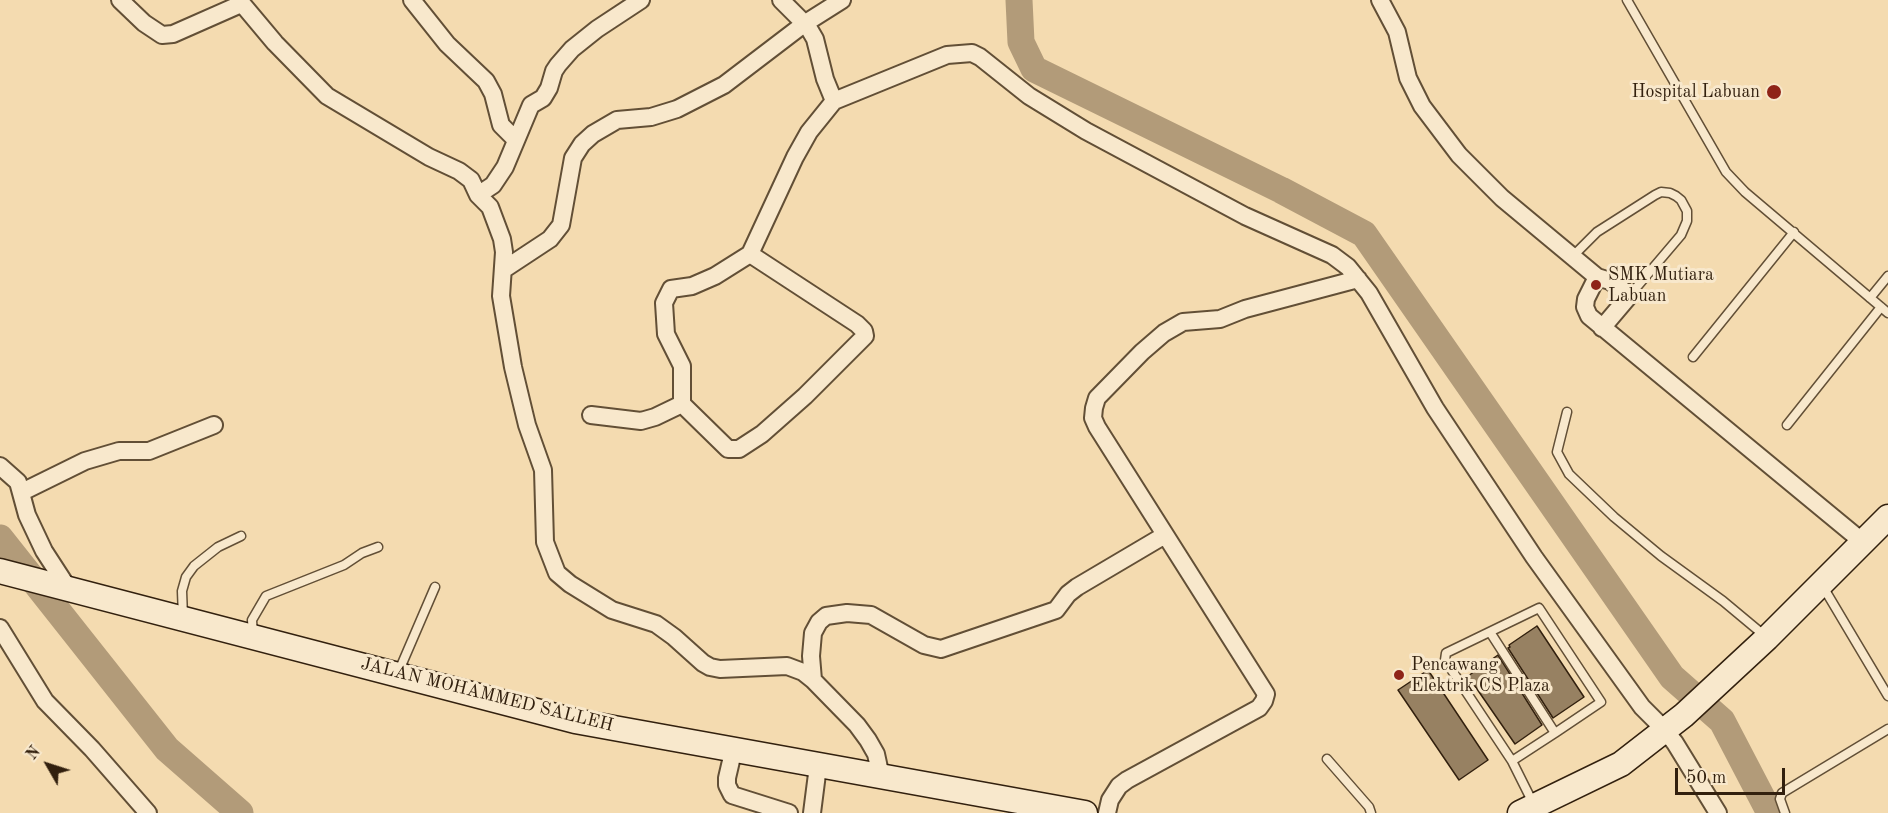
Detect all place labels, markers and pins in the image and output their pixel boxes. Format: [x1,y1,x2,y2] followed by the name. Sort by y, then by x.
[1631,81,1760,103] place label: Hospital Labuan
[1765,83,1783,101] marker: Hospital Labuan
[1608,264,1714,306] place label: SMK Mutiara Labuan
[1589,278,1603,292] marker: SMK Mutiara Labuan
[1411,654,1550,696] place label: Pencawang Elektrik CS Plaza
[1392,668,1406,682] marker: Pencawang Elektrik CS Plaza

